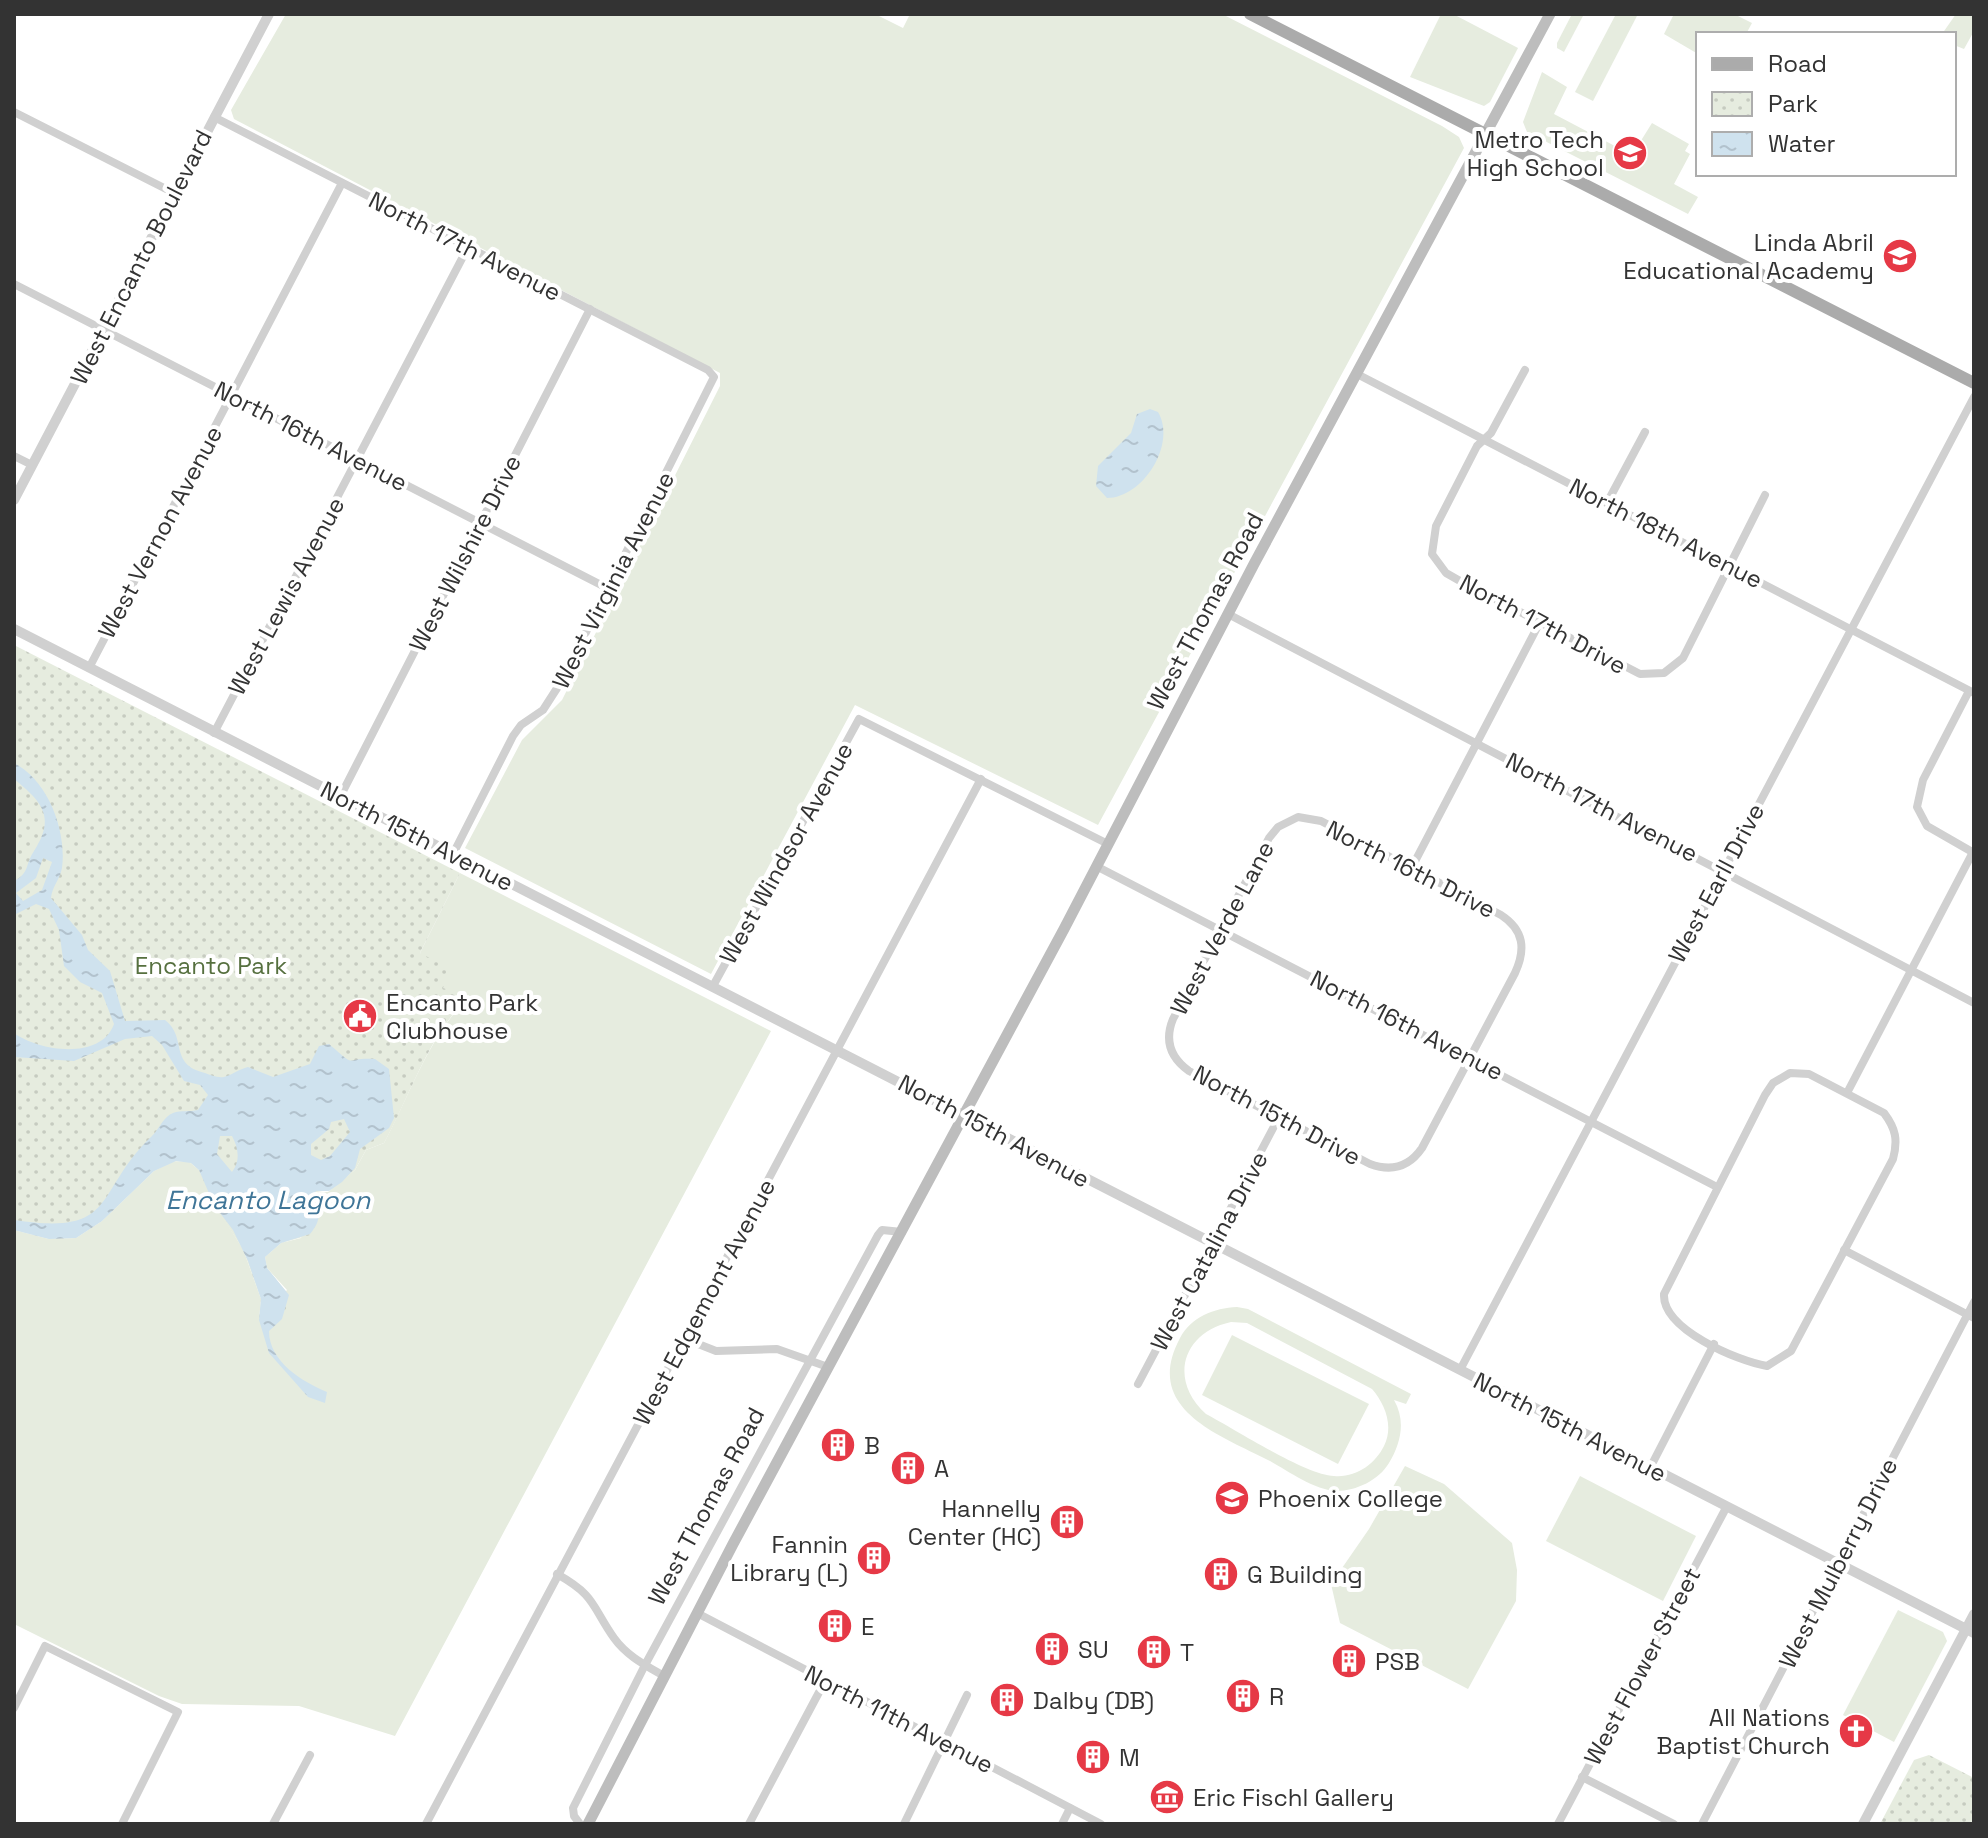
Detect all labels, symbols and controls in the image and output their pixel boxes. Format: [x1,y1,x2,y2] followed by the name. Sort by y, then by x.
[1696,32,1956,176] legend
[1768,48,1827,79] text: Road
[1768,88,1818,119] text: Park
[63,124,219,390] street label: West Encanto Boulevard
[1467,124,1604,183] place label: Metro Tech High School
[1768,128,1836,159] text: Water
[1611,134,1649,172] school or university icon: Metro Tech High School
[364,184,566,308] street label: North 17th Avenue
[1623,227,1874,286] place label: Linda Abril Educational Academy
[1881,237,1919,275] school or university icon: Linda Abril Educational Academy
[209,374,413,498] street label: North 16th Avenue
[91,420,229,644] street label: West Vernon Avenue
[402,449,528,657] street label: West Wilshire Drive
[545,466,681,694] street label: West Virginia Avenue
[1564,471,1768,595] street label: North 18th Avenue
[221,492,351,700] street label: West Lewis Avenue
[1140,507,1270,715] street label: West Thomas Road
[1454,567,1632,681] street label: North 17th Drive
[712,737,860,969] street label: West Windsor Avenue
[1501,745,1703,869] street label: North 17th Avenue
[315,774,519,898] street label: North 15th Avenue
[1661,798,1771,968] street label: West Earll Drive
[1321,813,1501,925] street label: North 16th Drive
[1163,836,1281,1020] street label: West Verde Lane
[135,950,287,981] park label: Encanto Park
[1305,963,1509,1087] street label: North 16th Avenue
[386,987,538,1046] place label: Encanto Park Clubhouse
[341,997,379,1035] public building icon: Encanto Park Clubhouse
[1188,1058,1366,1172] street label: North 15th Drive
[893,1067,1095,1195] street label: North 15th Avenue
[1143,1146,1275,1356] street label: West Catalina Drive
[626,1174,782,1430] street label: West Edgemont Avenue
[166,1183,371,1217] water label: Encanto Lagoon
[1468,1365,1672,1489] street label: North 15th Avenue
[641,1402,771,1610] street label: West Thomas Road
[819,1426,857,1464] building icon: B
[864,1430,880,1461] place label: B
[889,1449,927,1487] building icon: A
[934,1453,949,1484] place label: A
[1772,1453,1904,1673] street label: West Mulberry Drive
[1213,1479,1251,1517] school or university icon: Phoenix College
[1258,1483,1443,1514] place label: Phoenix College
[908,1493,1041,1552] place label: Hannelly Center (HC)
[1048,1503,1086,1541] building icon: Hannelly Center (HC)
[730,1529,848,1588] place label: Fannin Library (L)
[855,1539,893,1577] building icon: Fannin Library (L)
[1202,1555,1240,1593] building icon: G Building
[1247,1559,1363,1590] place label: G Building
[1577,1562,1707,1770] street label: West Flower Street
[816,1607,854,1645] building icon: E
[861,1611,875,1642] place label: E
[1033,1630,1071,1668] building icon: SU
[1135,1633,1173,1671] building icon: T
[1078,1634,1109,1665] place label: SU
[1180,1637,1194,1668] place label: T
[1330,1642,1368,1680] building icon: PSB
[1375,1646,1420,1677] place label: PSB
[799,1658,999,1780] street label: North 11th Avenue
[1224,1677,1262,1715] building icon: R
[988,1681,1026,1719] building icon: Dalby (DB)
[1269,1681,1284,1712] place label: R
[1033,1685,1154,1716] place label: Dalby (DB)
[1657,1702,1830,1761] place label: All Nations Baptist Church
[1837,1712,1875,1750] church icon: All Nations Baptist Church
[1074,1738,1112,1776] building icon: M
[1119,1742,1140,1773] place label: M
[1148,1778,1186,1816] museum icon: Eric Fischl Gallery
[1193,1782,1394,1813] place label: Eric Fischl Gallery

